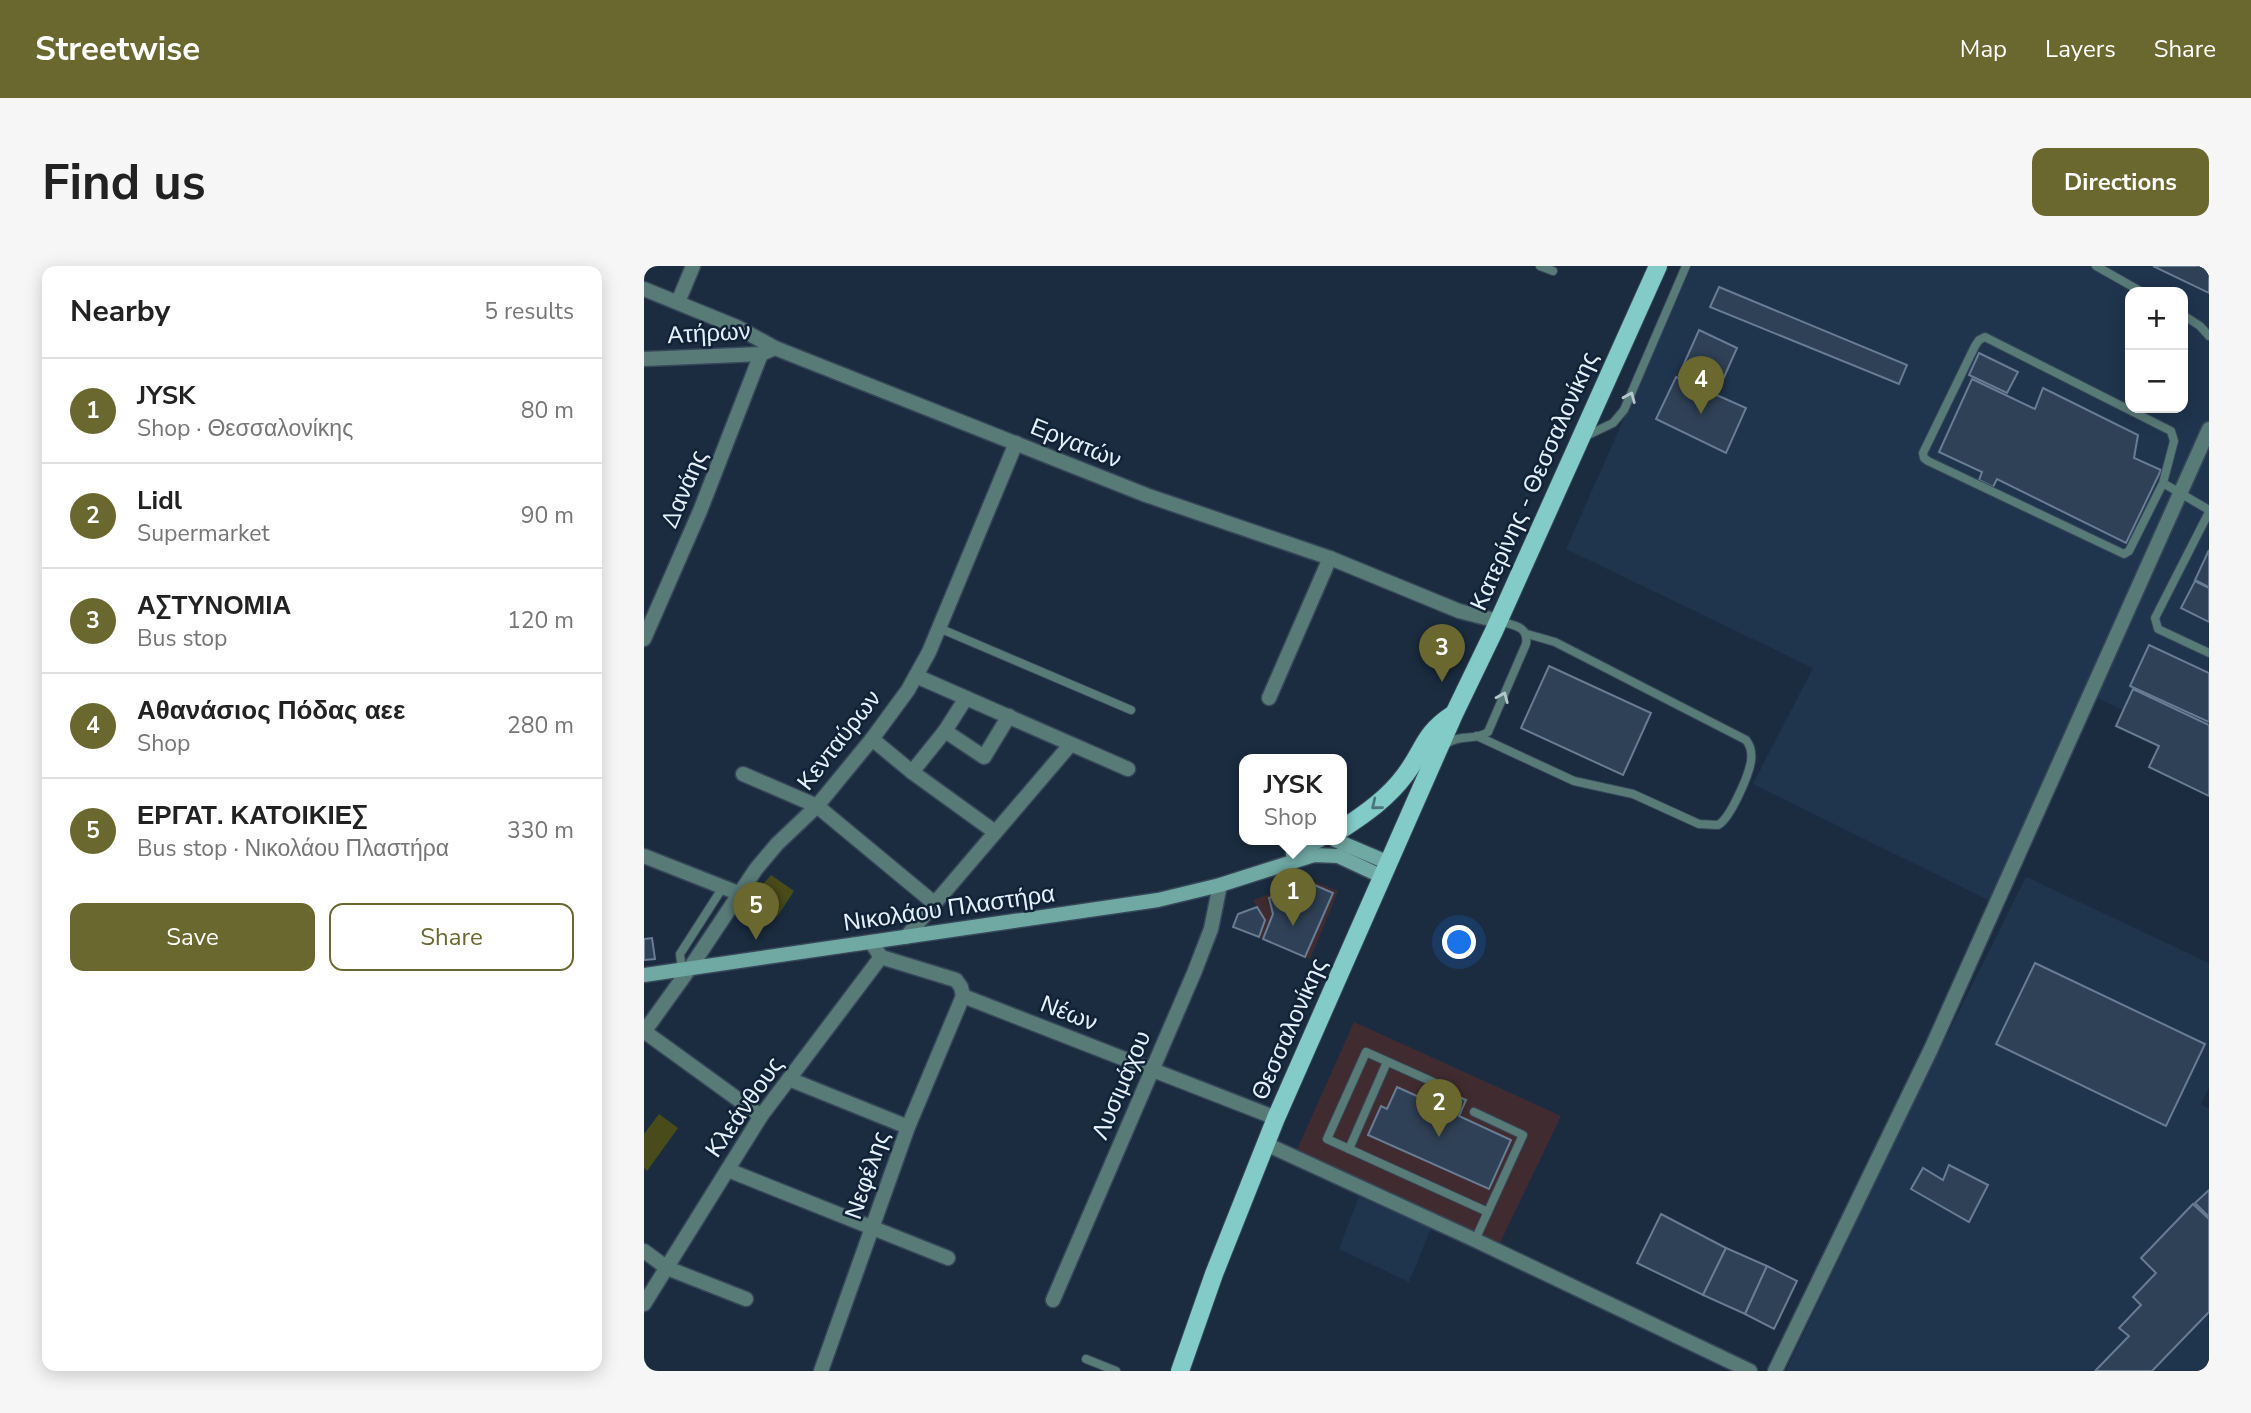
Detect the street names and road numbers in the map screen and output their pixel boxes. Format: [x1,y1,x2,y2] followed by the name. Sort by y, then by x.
[667,315,751,351] street label: Ατήρων
[1462,346,1606,616] street label: Κατερίνης - Θεσσαλονίκης
[1026,410,1126,476] street label: Εργατών
[653,445,715,533] street label: Δανάης
[790,683,888,797] street label: Κενταύρων
[841,877,1057,939] street label: Νικολάου Πλαστήρα
[1243,953,1335,1105] street label: Θεσσαλονίκης
[1036,988,1102,1038] street label: Νέων
[1084,1026,1158,1144] street label: Λυσιμάχου
[698,1050,790,1164] street label: Κλεάνθους
[837,1127,897,1223] street label: Νεφέλης

